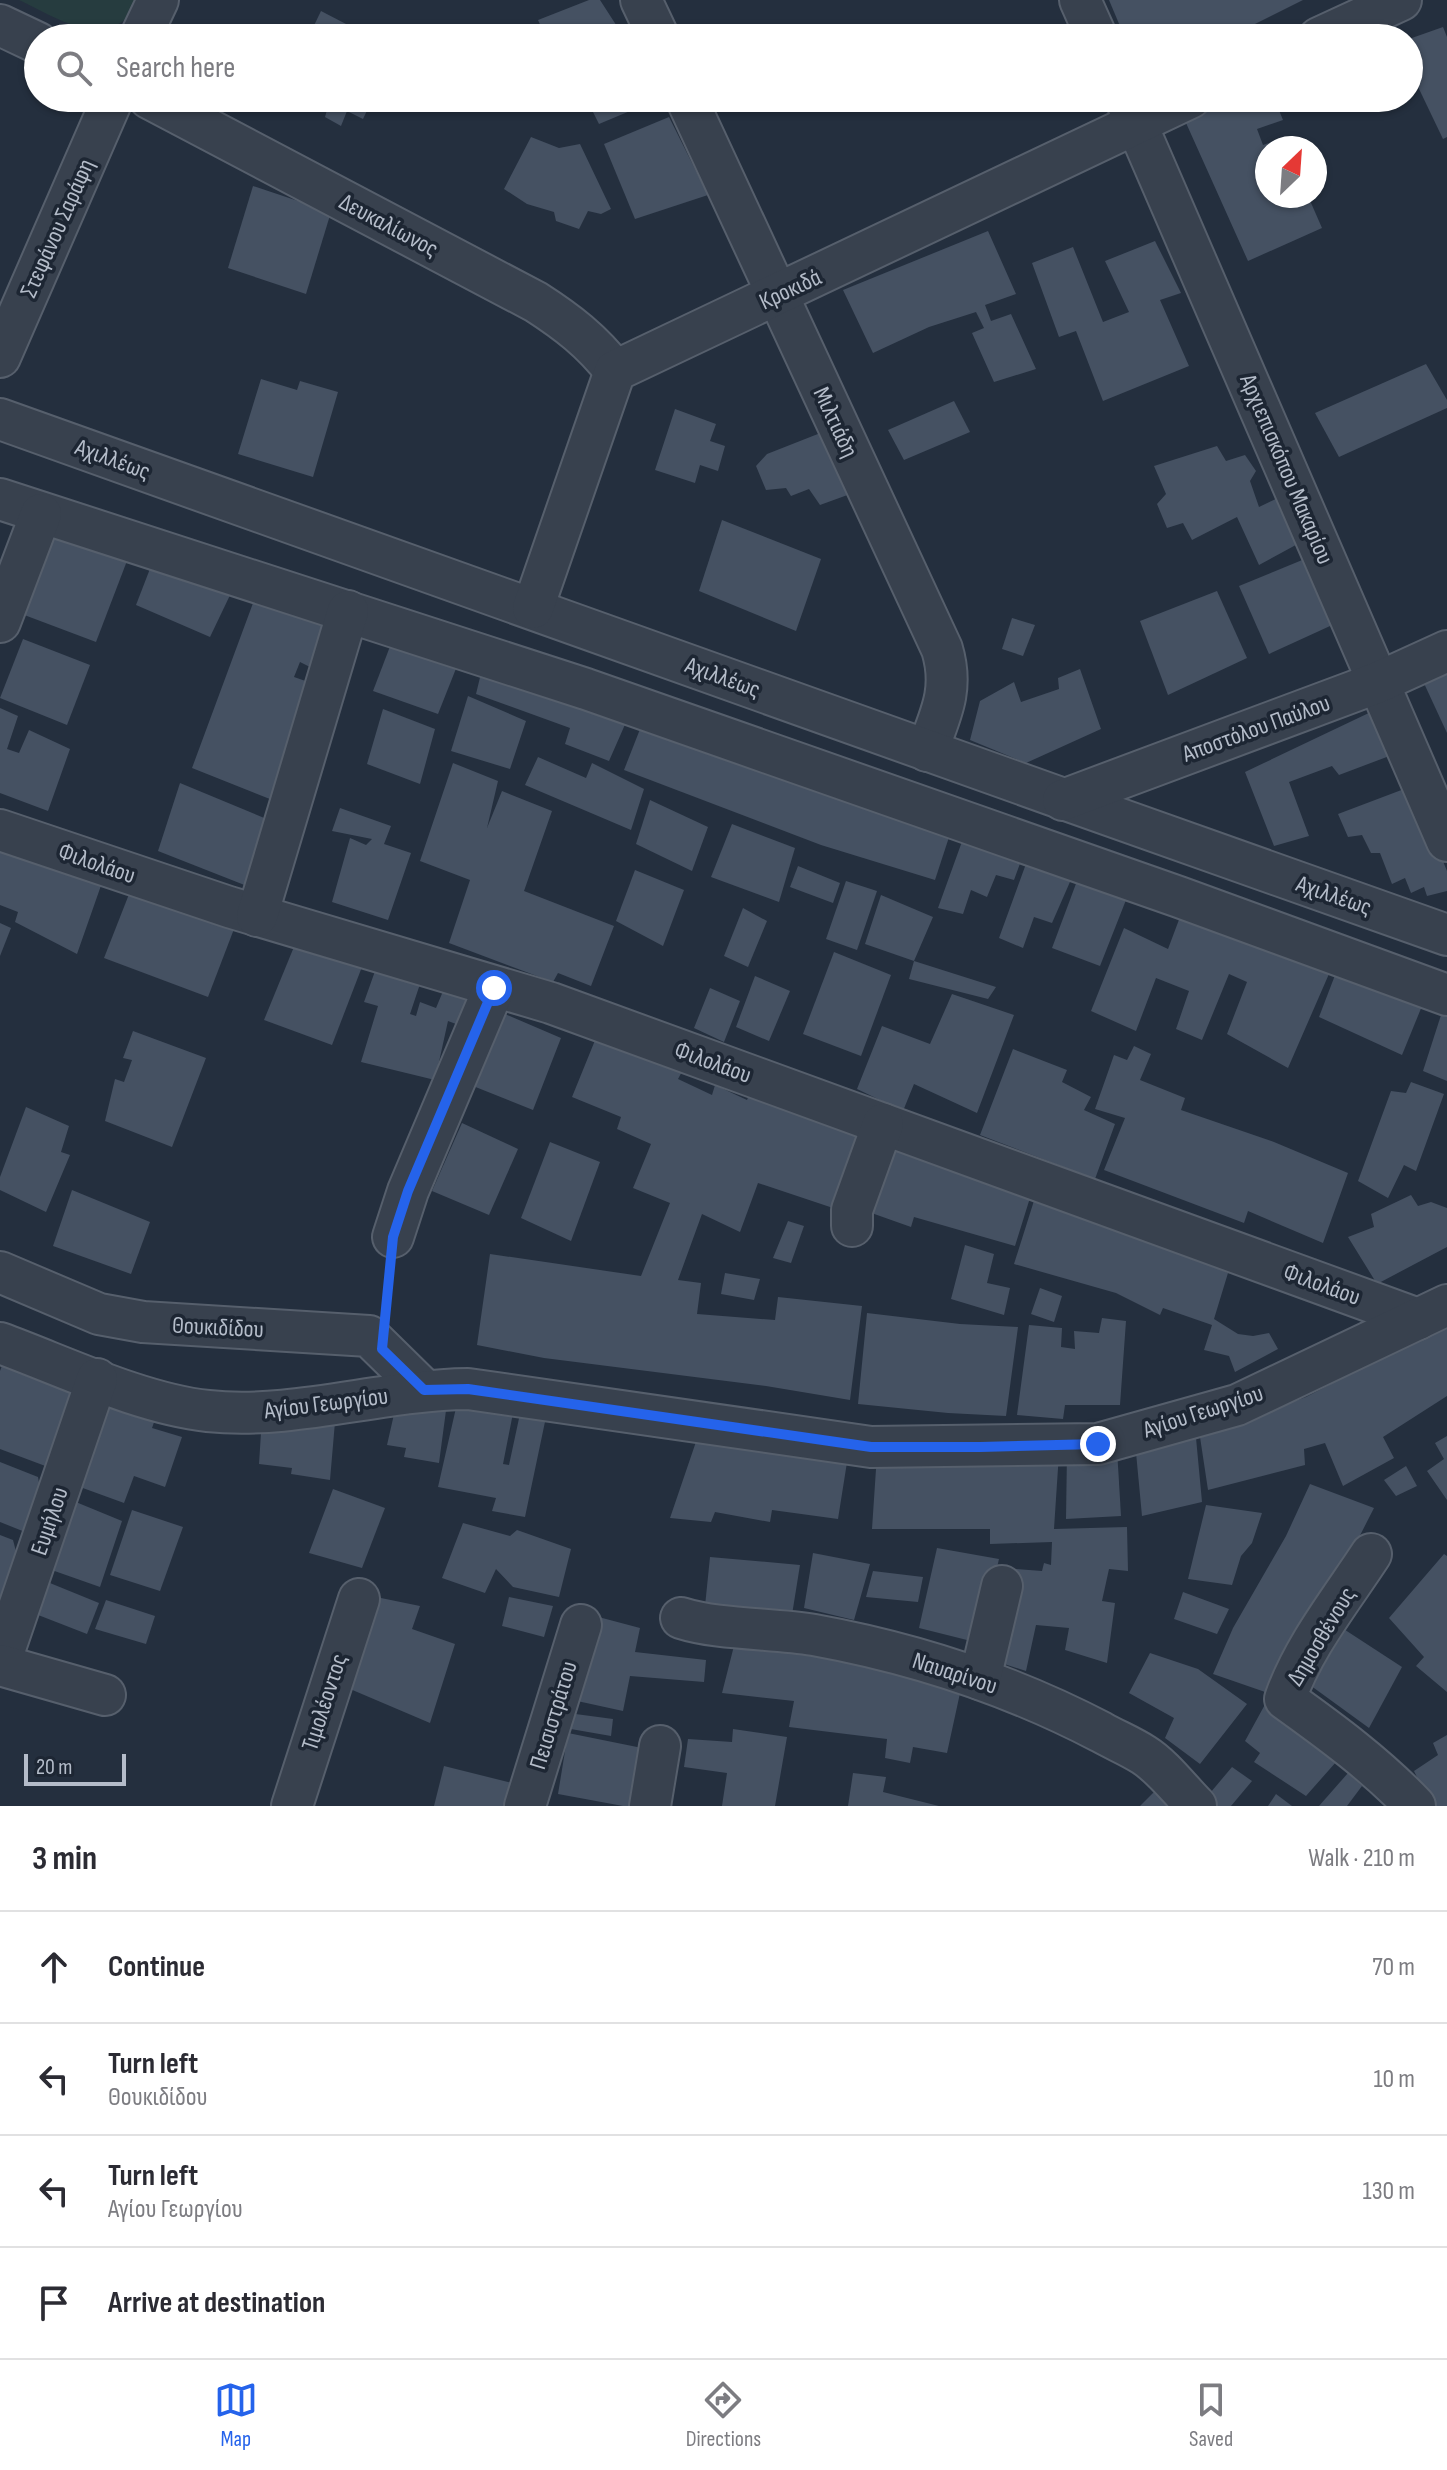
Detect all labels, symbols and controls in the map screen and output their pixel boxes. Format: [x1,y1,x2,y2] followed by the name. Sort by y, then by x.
[24,24,1423,112] search box
[52,46,96,90] icon: search
[116,50,235,86] text: Search here
[1255,136,1327,208] north arrow
[14,154,101,302] street label: Στεφάνου Σαράφη
[334,187,443,264] street label: Δευκαλίωνος
[755,263,826,316] street label: Κροκιδά
[1233,369,1340,569] street label: Αρχιεπισκόπου Μακαρίου
[807,382,864,462] street label: Μιλτιάδη
[70,432,154,486] street label: Αχιλλέως
[680,650,764,704] street label: Αχιλλέως
[1177,688,1334,769] street label: Αποστόλου Παύλου
[54,837,139,890] street label: Φιλολάου
[1291,869,1375,922] street label: Αχιλλέως
[476,970,512,1006] route start
[670,1035,755,1090] street label: Φιλολάου
[1279,1257,1364,1312] street label: Φιλολάου
[171,1311,265,1344] street label: Θουκιδίδου
[1139,1378,1267,1445] street label: Αγίου Γεωργίου
[262,1382,390,1426] street label: Αγίου Γεωργίου
[1080,1426,1116,1462] route end
[24,1483,75,1559] street label: Ευμήλου
[1281,1582,1362,1691] street label: Δημοσθένους
[909,1646,1001,1701] street label: Ναυαρίνου
[295,1650,354,1754] street label: Τιμολέοντος
[523,1658,584,1773] street label: Πεισιστράτου
[24,1750,126,1786] scale bar
[36,1754,73,1781] text: 20 m
[32,1838,97,1879] text: 3 min
[1308,1843,1415,1874] text: Walk · 210 m
[32,1945,76,1989] icon: ahead
[108,1949,205,1985] text: Continue
[1372,1952,1415,1983] text: 70 m
[108,2046,198,2082] text: Turn left
[32,2057,76,2101] icon: left
[1373,2064,1415,2095] text: 10 m
[108,2082,208,2113] text: Θουκιδίδου
[108,2158,198,2194] text: Turn left
[32,2169,76,2213] icon: left
[1363,2176,1415,2207] text: 130 m
[108,2194,243,2225] text: Αγίου Γεωργίου
[32,2281,76,2325] icon: arrive
[108,2285,325,2321] text: Arrive at destination
[214,2378,258,2453] tab: Map
[686,2378,761,2453] tab: Directions
[1189,2378,1233,2453] tab: Saved

